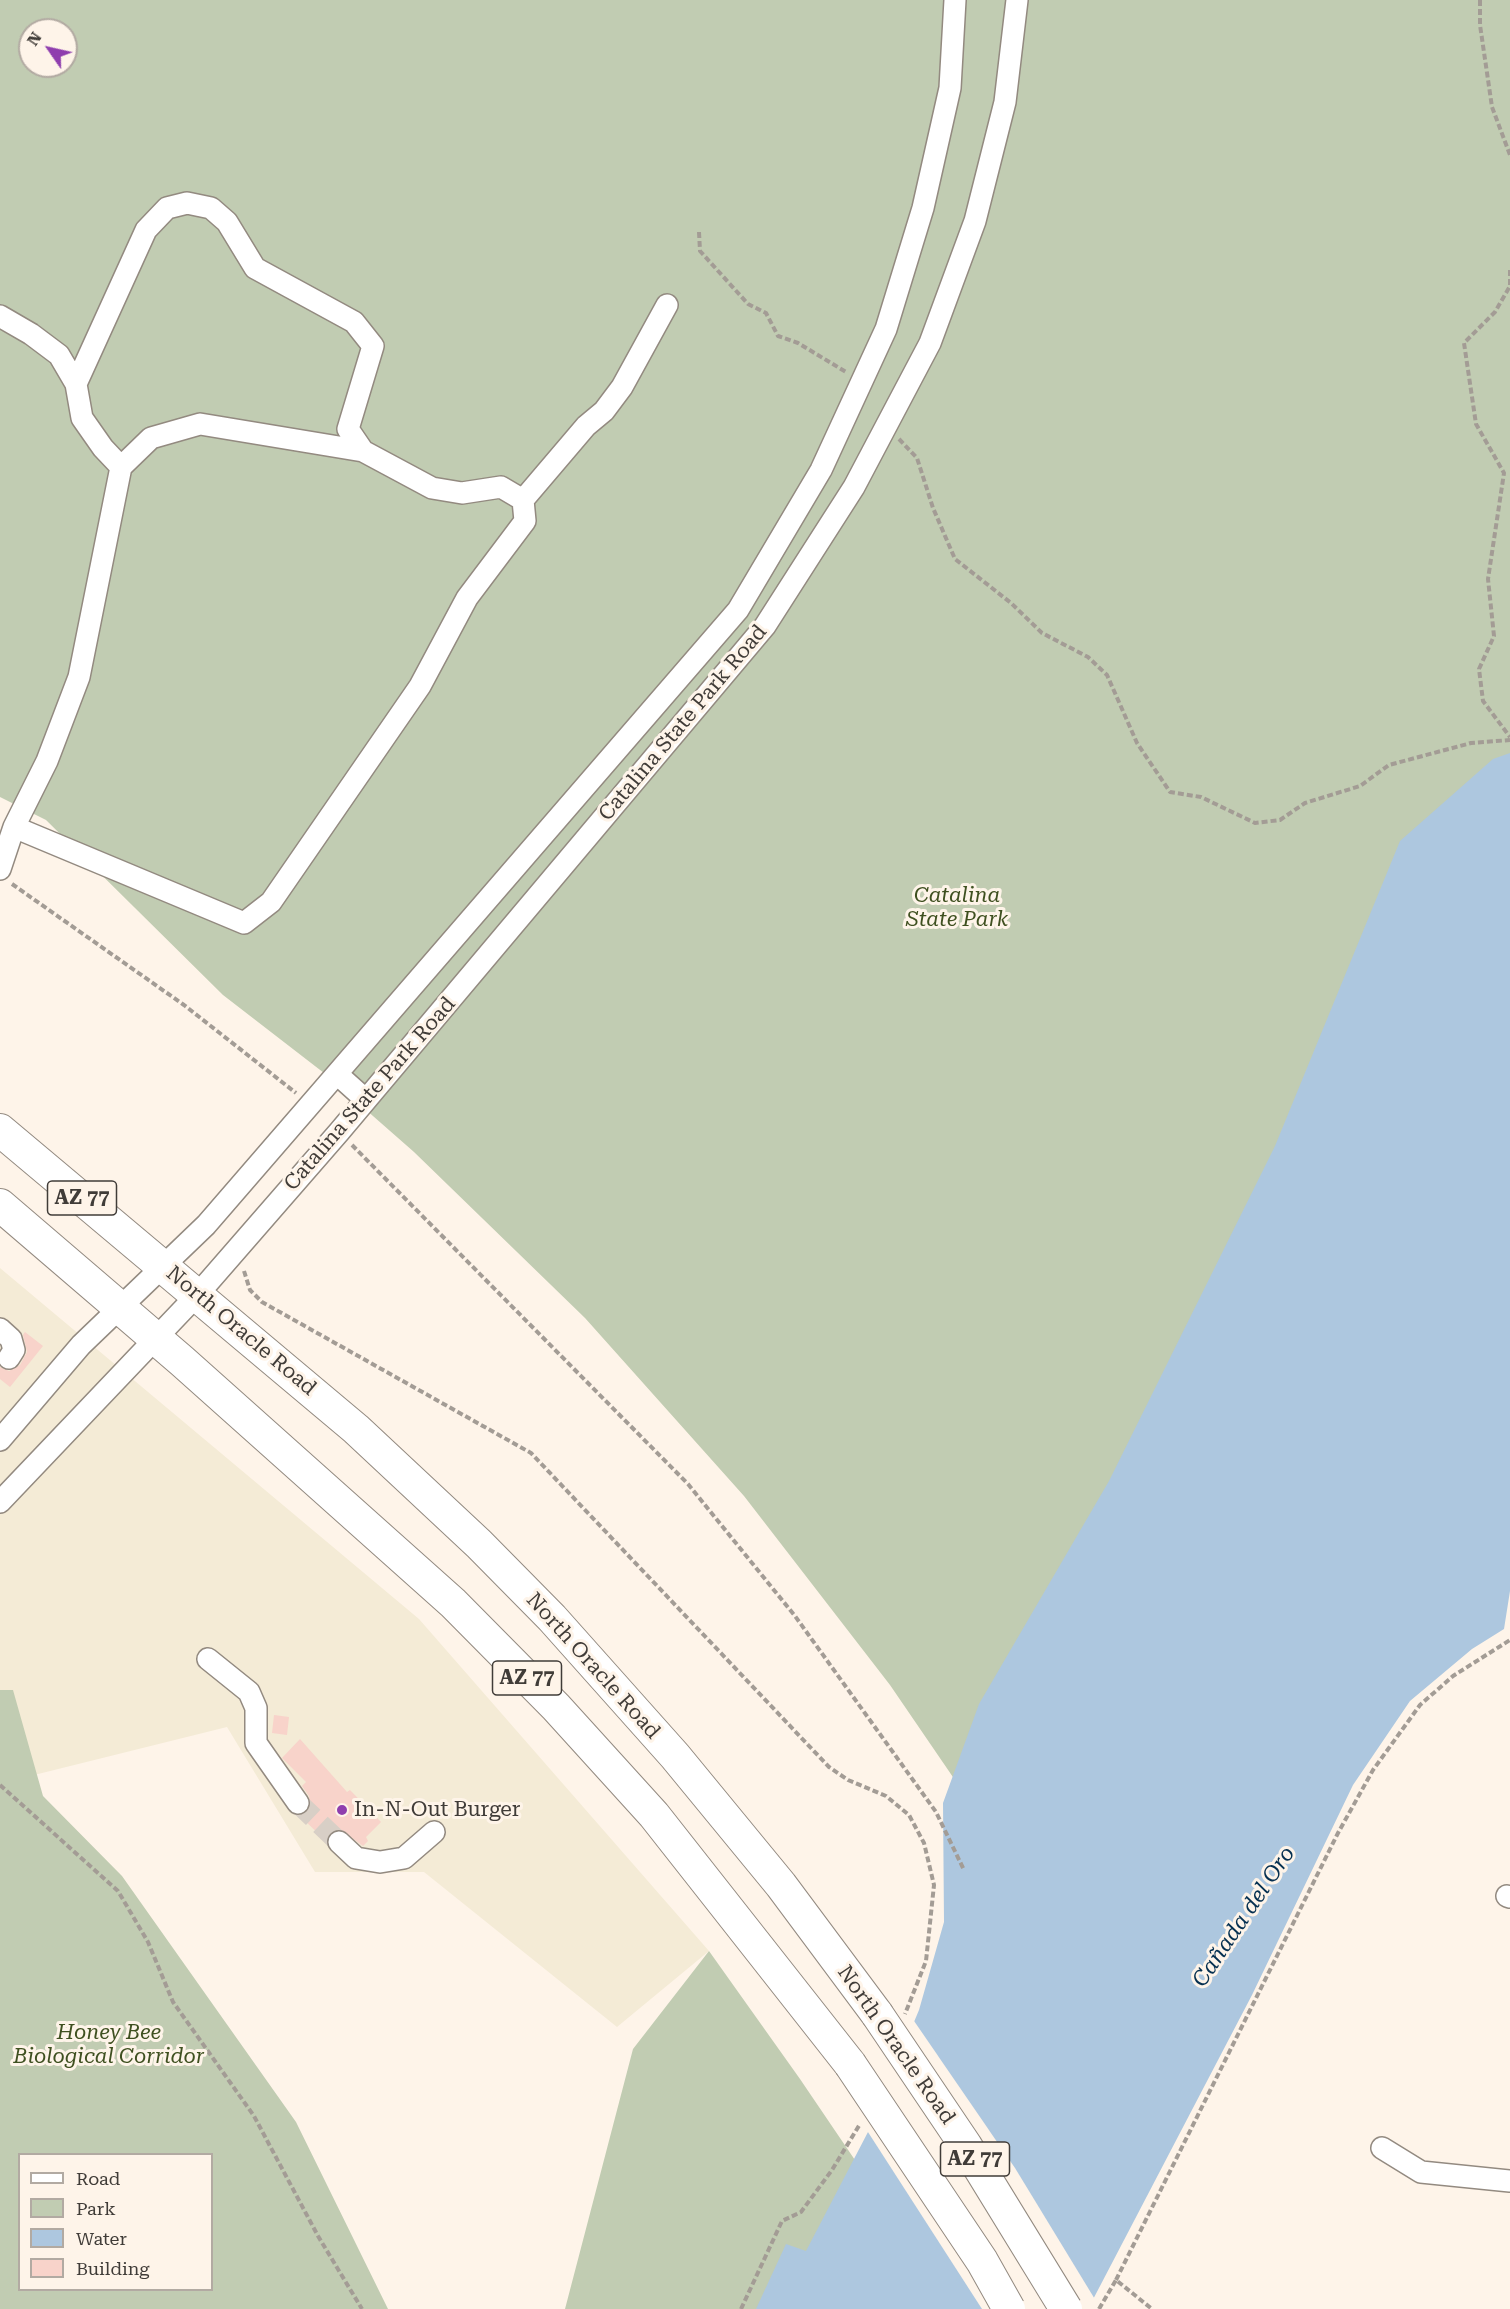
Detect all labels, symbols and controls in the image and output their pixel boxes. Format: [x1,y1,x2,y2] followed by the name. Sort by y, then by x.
[18,18,78,78] north arrow
[23,28,46,49] text: N
[594,620,772,826] street label: Catalina State Park Road
[906,883,1008,933] park label: Catalina State Park
[279,992,461,1196] street label: Catalina State Park Road
[48,1181,116,1215] road number: AZ 77
[161,1261,321,1401] street label: North Oracle Road
[521,1588,665,1744] street label: North Oracle Road
[492,1661,562,1695] road number: AZ 77
[354,1797,520,1823] place label: In-N-Out Burger
[335,1803,349,1817] marker: In-N-Out Burger
[1187,1842,1301,1992] water label: Cañada del Oro
[832,1961,960,2129] street label: North Oracle Road
[13,2020,205,2070] park label: Honey Bee Biological Corridor
[940,2142,1010,2176] road number: AZ 77
[18,2153,213,2291] legend
[76,2168,120,2189] text: Road
[76,2198,116,2219] text: Park
[76,2228,127,2249] text: Water
[76,2258,150,2279] text: Building

